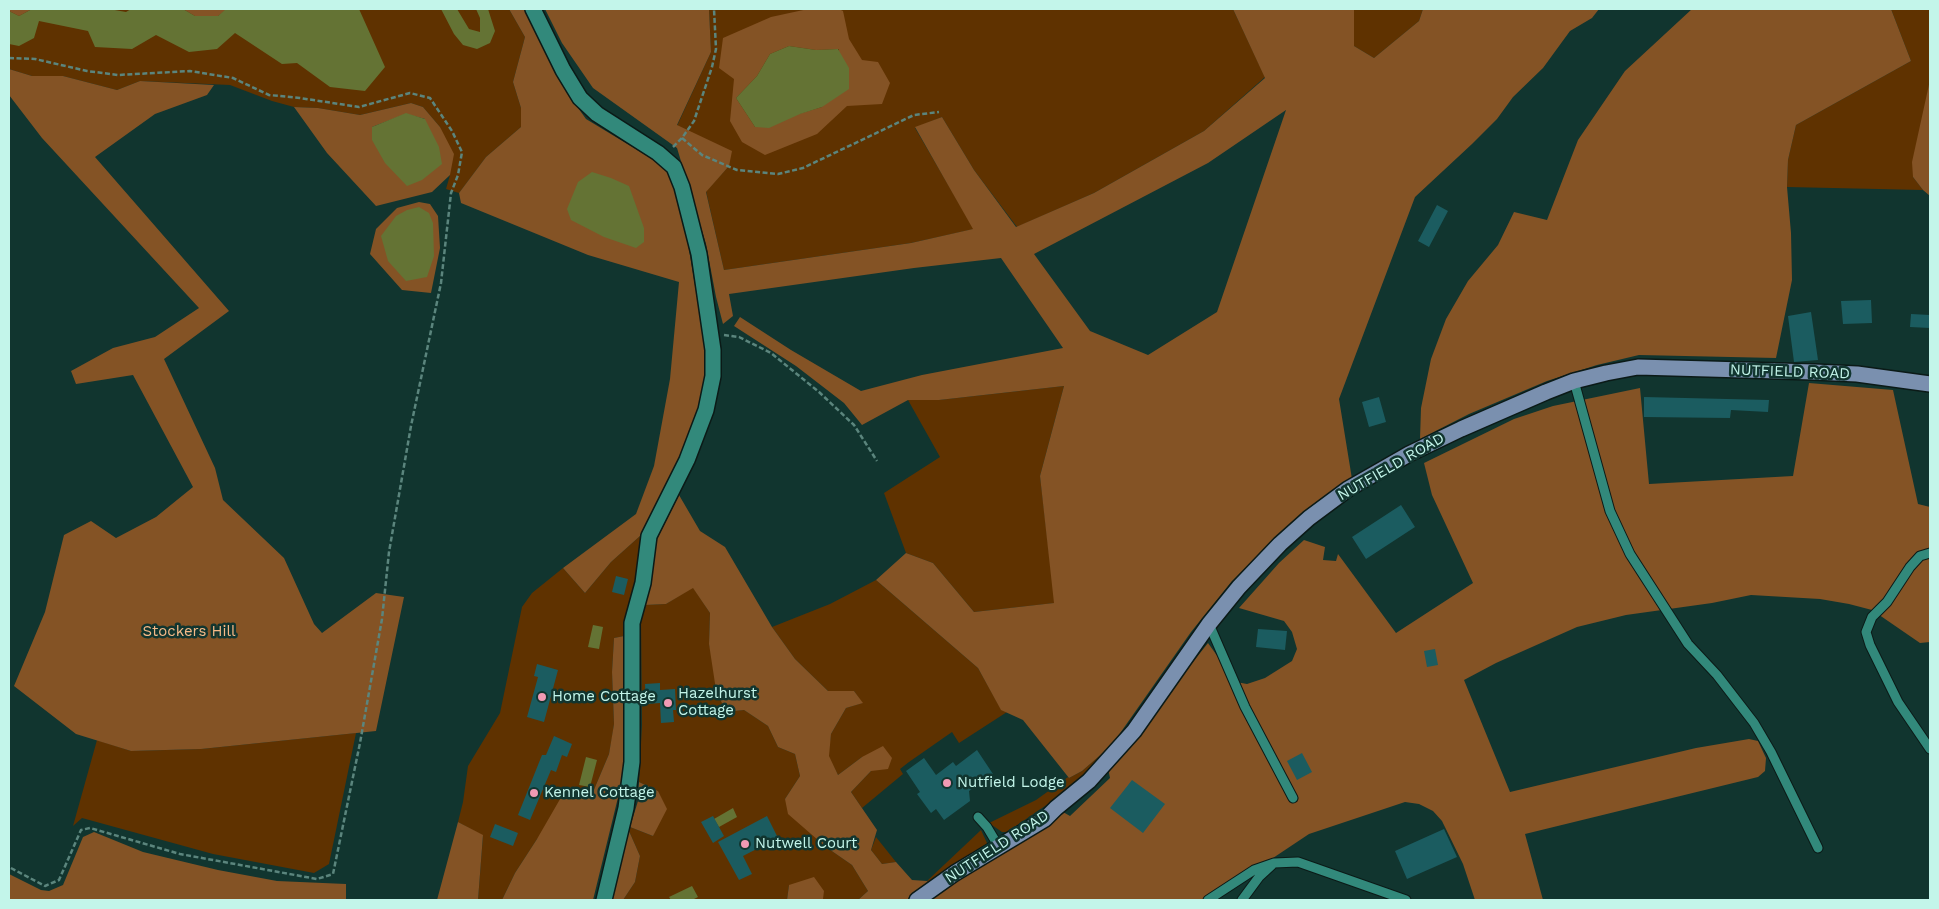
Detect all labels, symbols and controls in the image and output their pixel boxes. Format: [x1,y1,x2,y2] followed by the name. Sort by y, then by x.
[1730,361,1850,383] street label: NUTFIELD ROAD
[1334,429,1448,505] street label: NUTFIELD ROAD
[142,623,236,641] park label: Stockers Hill
[678,685,757,720] place label: Hazelhurst Cottage
[552,688,656,706] place label: Home Cottage
[536,691,548,703] marker: Home Cottage
[662,697,674,709] marker: Hazelhurst Cottage
[957,774,1065,792] place label: Nutfield Lodge
[941,777,953,789] marker: Nutfield Lodge
[544,784,655,802] place label: Kennel Cottage
[528,787,540,799] marker: Kennel Cottage
[942,807,1052,887] street label: NUTFIELD ROAD
[755,835,857,853] place label: Nutwell Court
[739,838,751,850] marker: Nutwell Court

